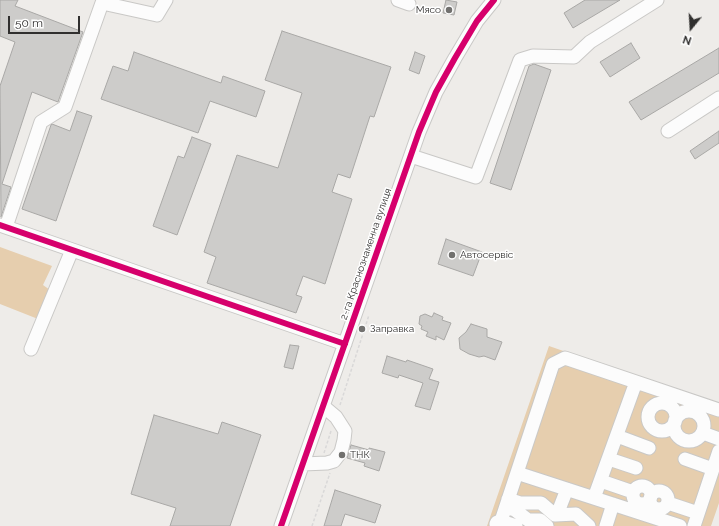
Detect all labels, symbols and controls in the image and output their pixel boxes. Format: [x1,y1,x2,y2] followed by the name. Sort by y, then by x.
[416,4,441,16] place label: Мясо
[444,5,454,15] marker: Мясо
[10,8,82,34] scale bar
[671,8,711,48] north arrow
[15,16,43,30] text: 50 m
[681,32,693,47] text: N
[338,187,394,321] street label: 2-га Краснознаменна вулиця
[460,249,513,261] place label: Автосервіс
[447,250,457,260] marker: Автосервіс
[370,323,414,335] place label: Заправка
[357,324,367,334] marker: Заправка
[350,449,370,461] place label: ТНК
[337,450,347,460] marker: ТНК

